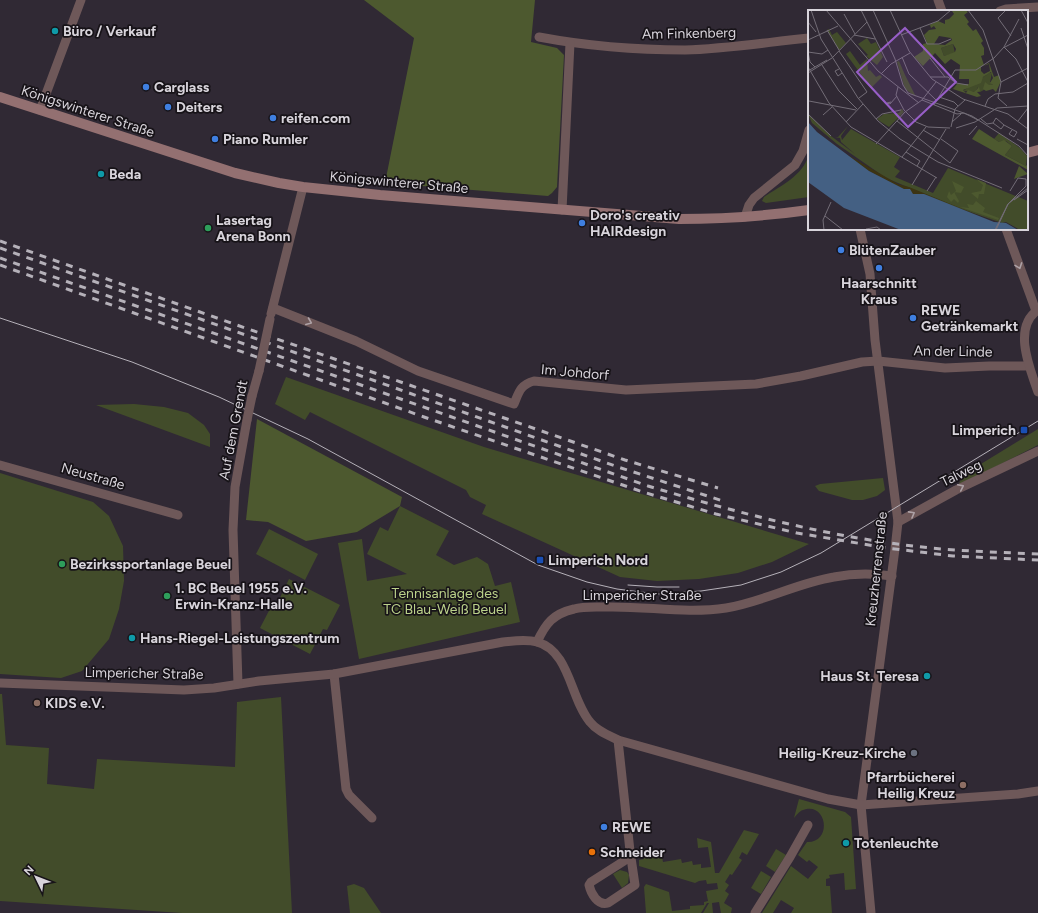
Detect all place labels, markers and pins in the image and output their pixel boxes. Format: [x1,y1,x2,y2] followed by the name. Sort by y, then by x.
[63,23,157,40] place label: Büro / Verkauf
[50,26,60,36] marker: Büro / Verkauf
[154,79,210,96] place label: Carglass
[141,82,151,92] marker: Carglass
[176,99,223,116] place label: Deiters
[163,102,173,112] marker: Deiters
[281,110,350,127] place label: reifen.com
[268,113,278,123] marker: reifen.com
[223,131,308,148] place label: Piano Rumler
[210,134,220,144] marker: Piano Rumler
[109,166,141,183] place label: Beda
[96,169,106,179] marker: Beda
[590,207,680,240] place label: Doro's creativ HAIRdesign
[216,212,290,245] place label: Lasertag Arena Bonn
[577,218,587,228] marker: Doro's creativ HAIRdesign
[203,223,213,233] marker: Lasertag Arena Bonn
[849,242,937,259] place label: BlütenZauber
[836,245,846,255] marker: BlütenZauber
[874,263,884,273] marker: Haarschnitt Kraus
[841,275,917,308] place label: Haarschnitt Kraus
[921,302,1019,335] place label: REWE Getränkemarkt
[908,313,918,323] marker: REWE Getränkemarkt
[952,422,1016,439] place label: Limperich
[1019,425,1029,435] marker: Limperich
[548,552,648,569] place label: Limperich Nord
[535,555,545,565] marker: Limperich Nord
[70,556,231,573] place label: Bezirkssportanlage Beuel
[57,559,67,569] marker: Bezirkssportanlage Beuel
[175,580,307,613] place label: 1. BC Beuel 1955 e.V. Erwin-Kranz-Halle
[162,591,172,601] marker: 1. BC Beuel 1955 e.V. Erwin-Kranz-Halle
[140,630,339,647] place label: Hans-Riegel-Leistungszentrum
[127,633,137,643] marker: Hans-Riegel-Leistungszentrum
[820,668,919,685] place label: Haus St. Teresa
[922,671,932,681] marker: Haus St. Teresa
[45,695,105,712] place label: KIDS e.V.
[32,698,42,708] marker: KIDS e.V.
[779,745,906,762] place label: Heilig-Kreuz-Kirche
[909,748,919,758] marker: Heilig-Kreuz-Kirche
[867,769,955,802] place label: Pfarrbücherei Heilig Kreuz
[958,780,968,790] marker: Pfarrbücherei Heilig Kreuz
[612,819,651,836] place label: REWE
[599,822,609,832] marker: REWE
[854,835,939,852] place label: Totenleuchte
[841,838,851,848] marker: Totenleuchte
[600,844,666,861] place label: Schneider
[587,847,597,857] marker: Schneider

